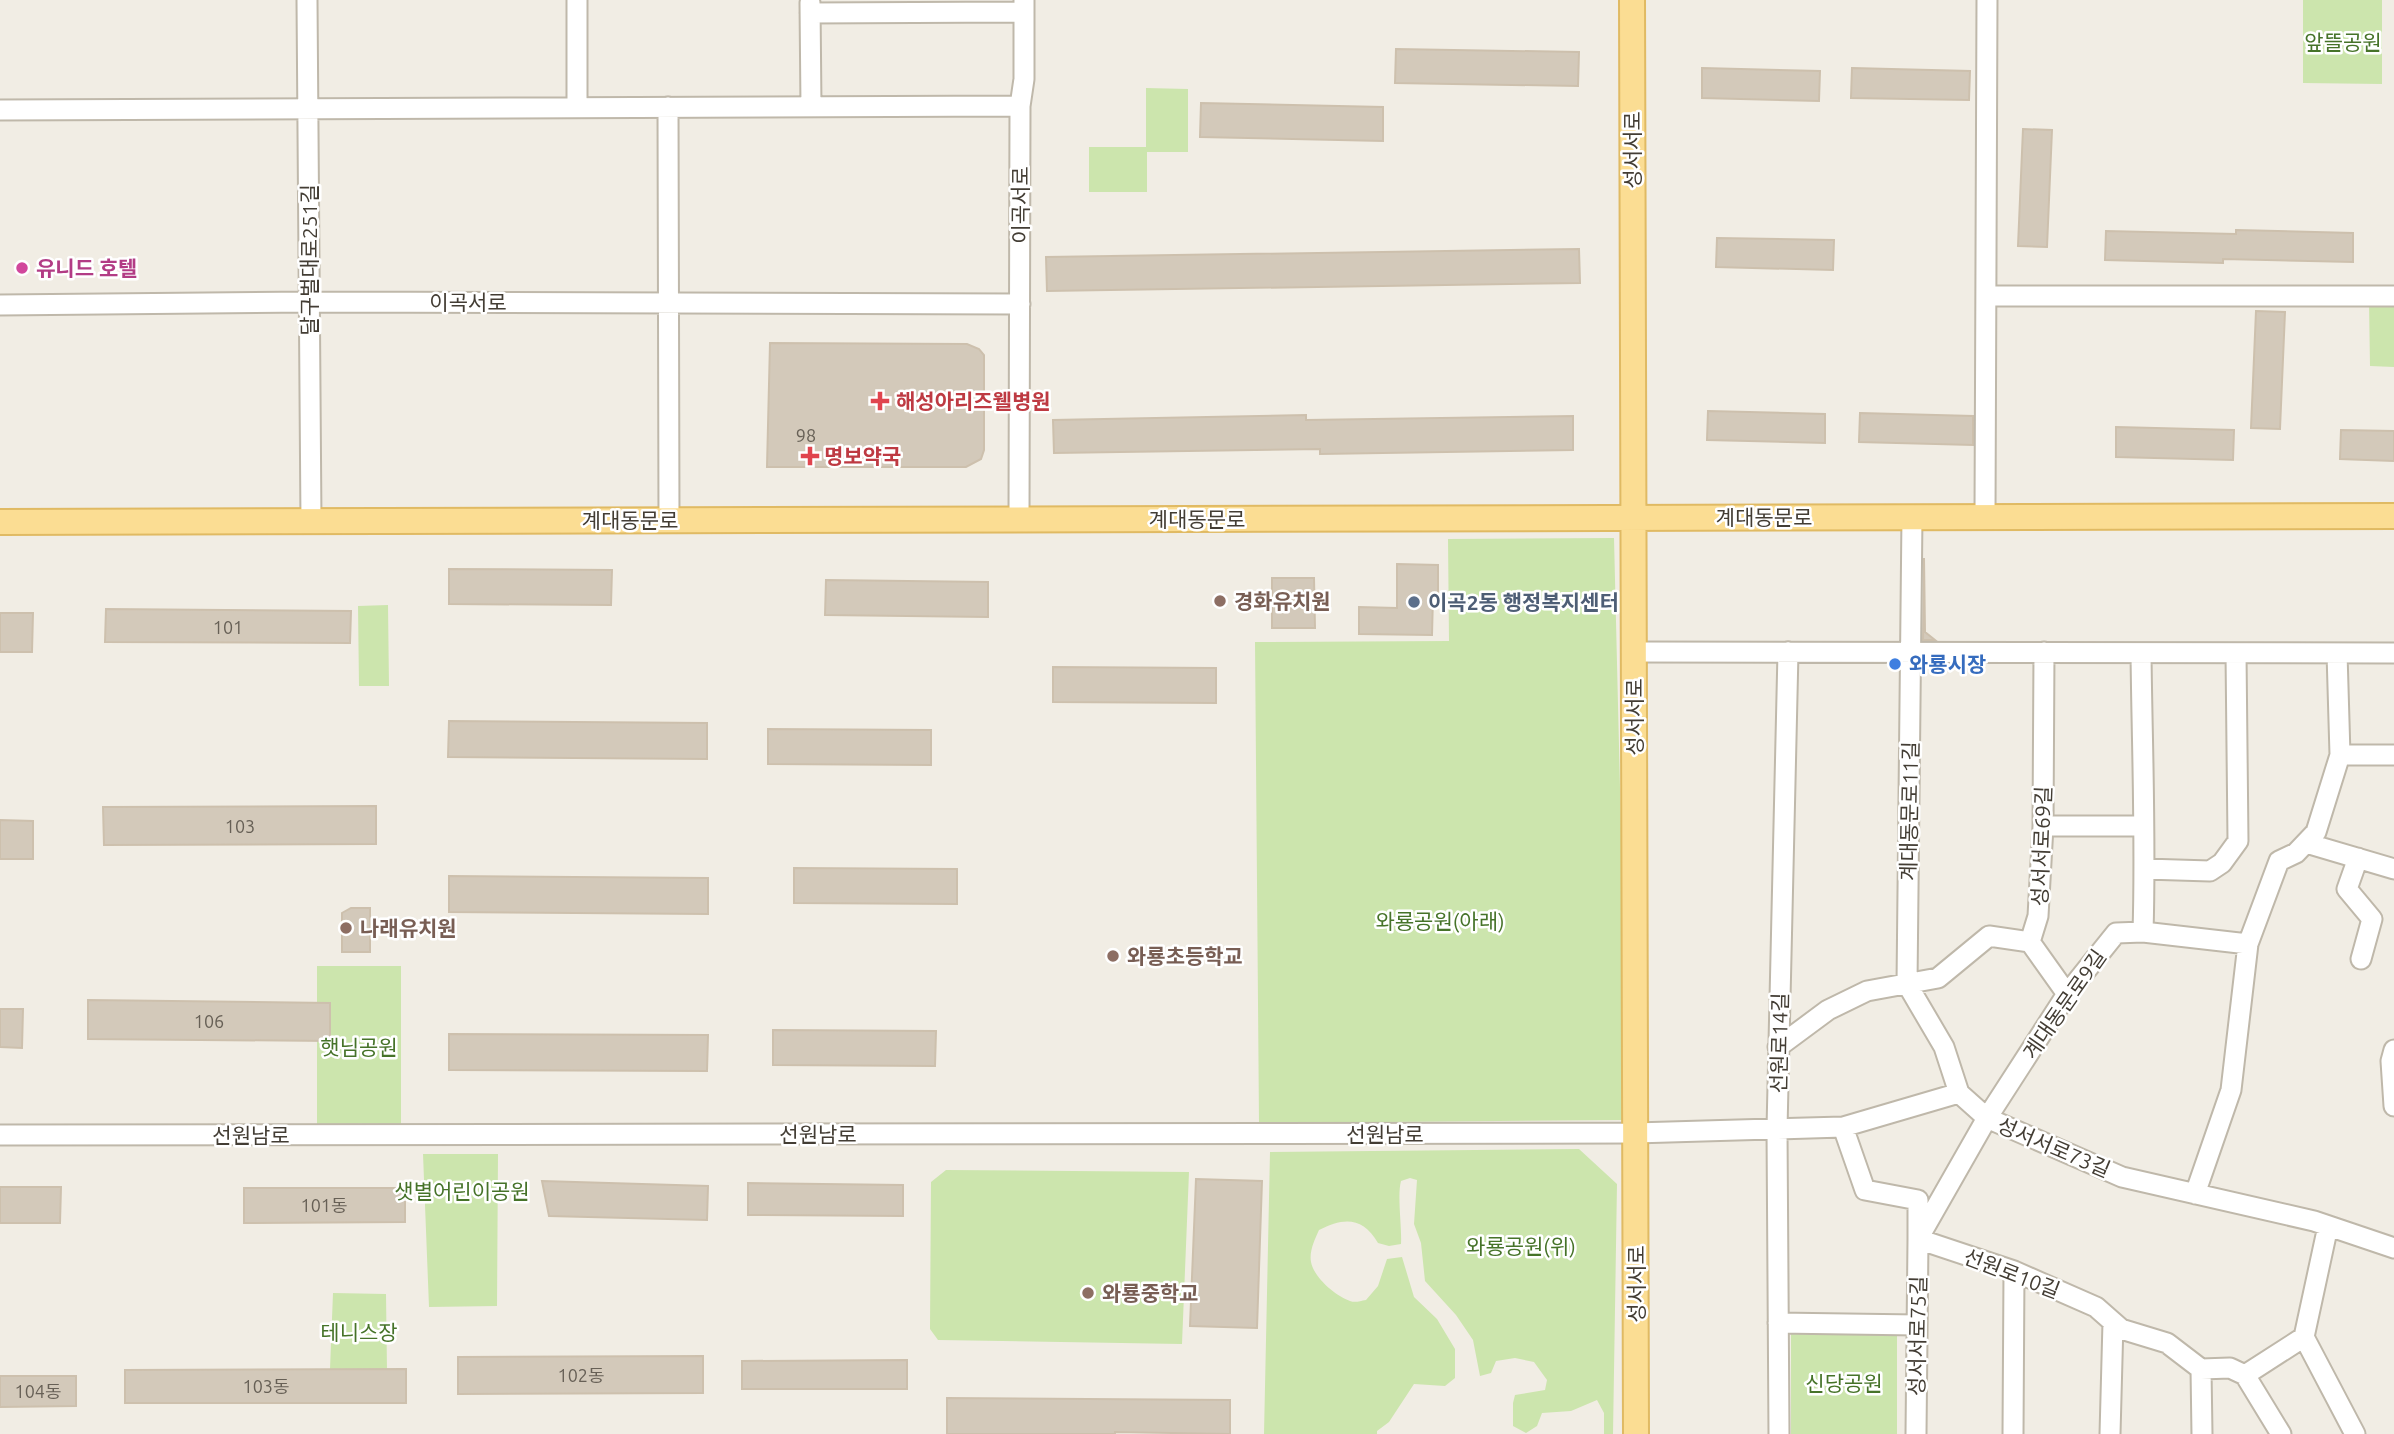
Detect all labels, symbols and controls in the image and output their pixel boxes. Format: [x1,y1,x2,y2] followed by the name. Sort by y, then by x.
[2304,30,2382,54] park label: 앞뜰공원
[1620,111,1644,189] street label: 성서서로
[1008,166,1032,244] street label: 이곡서로
[297,184,321,336] street label: 달구벌대로251길
[36,256,138,280] place label: 유니드 호텔
[14,260,30,276] marker: 유니드 호텔
[429,290,507,314] street label: 이곡서로
[896,389,1051,413] place label: 해성아리즈웰병원
[870,391,890,411] marker: 해성아리즈웰병원
[796,425,816,445] house number: 98
[824,444,901,468] place label: 명보약국
[802,448,818,464] marker: 명보약국
[1716,505,1812,529] street label: 계대동문로
[1149,507,1245,531] street label: 계대동문로
[582,508,678,532] street label: 계대동문로
[1234,589,1331,613] place label: 경화유치원
[1428,590,1619,614] place label: 이곡2동 행정복지센터
[1212,593,1228,609] marker: 경화유치원
[1406,594,1422,610] marker: 이곡2동 행정복지센터
[213,617,243,637] house number: 101
[1909,652,1986,676] place label: 와룡시장
[1887,656,1903,672] marker: 와룡시장
[1622,678,1646,756] street label: 성서서로
[1896,741,1922,881] street label: 계대동문로11길
[2027,785,2055,907] street label: 성서서로69길
[225,816,255,836] house number: 103
[1375,909,1505,933] park label: 와룡공원(아래)
[360,916,457,940] place label: 나래유치원
[338,920,354,936] marker: 나래유치원
[1127,944,1243,968] place label: 와룡초등학교
[2018,945,2110,1063] street label: 계대동문로9길
[1105,948,1121,964] marker: 와룡초등학교
[1766,992,1792,1094] street label: 선원로14길
[194,1011,224,1031] house number: 106
[320,1035,398,1059] park label: 햇님공원
[1994,1112,2114,1182] street label: 성서서로73길
[779,1122,857,1146] street label: 선원남로
[1346,1122,1424,1146] street label: 선원남로
[212,1123,290,1147] street label: 선원남로
[394,1179,530,1203] park label: 샛별어린이공원
[300,1195,348,1215] house number: 101동
[1466,1234,1576,1258] park label: 와룡공원(위)
[1961,1244,2063,1302] street label: 선원로10길
[1624,1245,1648,1323] street label: 성서서로
[1904,1276,1930,1396] street label: 성서서로75길
[1102,1281,1199,1305] place label: 와룡중학교
[1080,1285,1096,1301] marker: 와룡중학교
[320,1320,398,1344] park label: 테니스장
[557,1365,605,1385] house number: 102동
[1805,1371,1883,1395] park label: 신당공원
[242,1376,290,1396] house number: 103동
[14,1381,62,1401] house number: 104동

